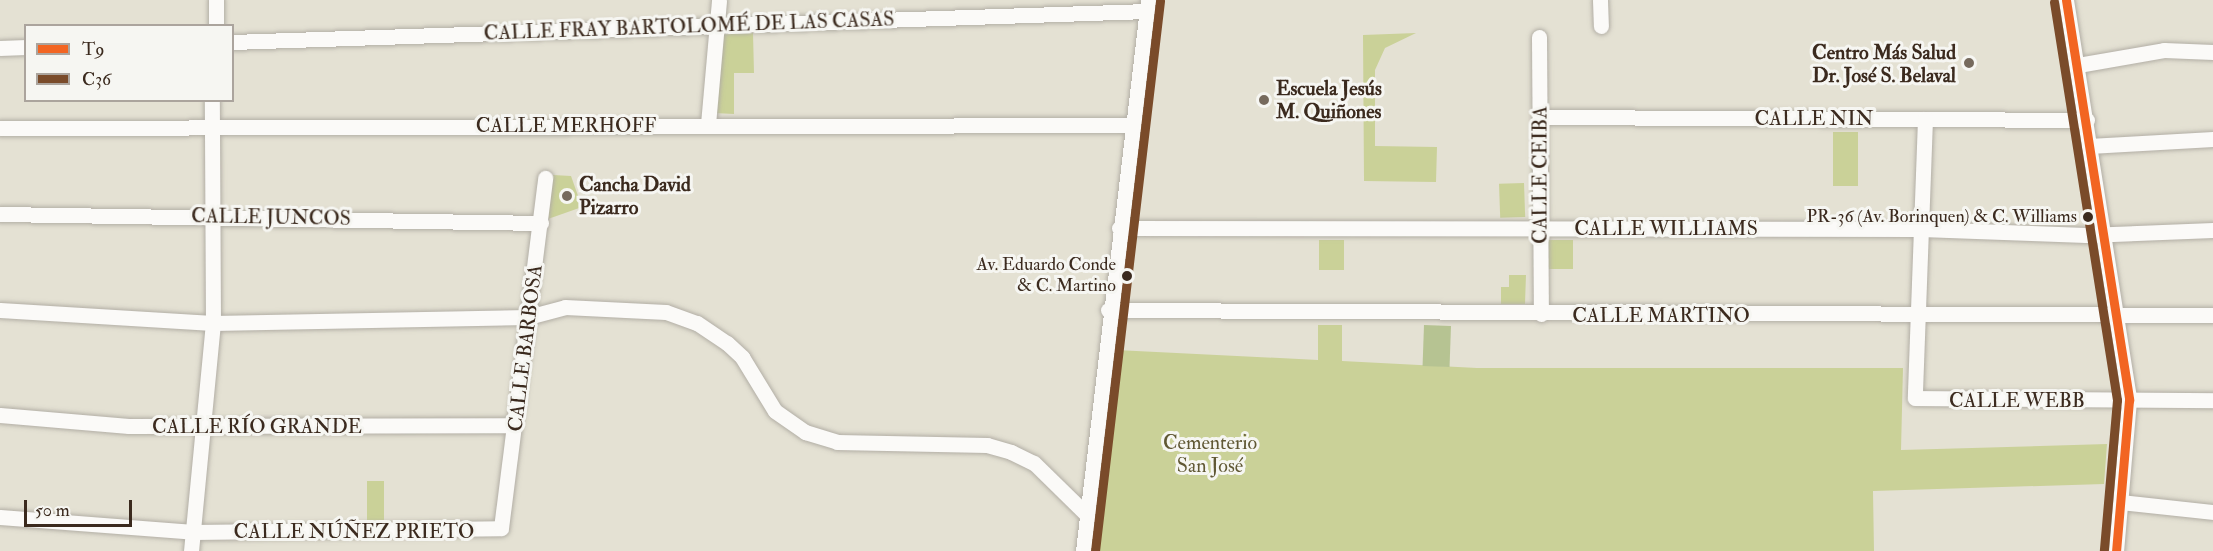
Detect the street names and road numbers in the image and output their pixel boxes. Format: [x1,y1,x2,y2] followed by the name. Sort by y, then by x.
[483,7,895,45] street label: CALLE FRAY BARTOLOMÉ DE LAS CASAS
[1528,106,1552,244] street label: CALLE CEIBA
[1755,106,1873,130] street label: CALLE NIN
[476,113,656,137] street label: CALLE MERHOFF
[191,204,351,230] street label: CALLE JUNCOS
[1574,216,1758,240] street label: CALLE WILLIAMS
[503,263,547,433] street label: CALLE BARBOSA
[1572,303,1750,327] street label: CALLE MARTINO
[1949,388,2085,412] street label: CALLE WEBB
[152,414,362,438] street label: CALLE RÍO GRANDE
[234,519,474,543] street label: CALLE NÚÑEZ PRIETO

